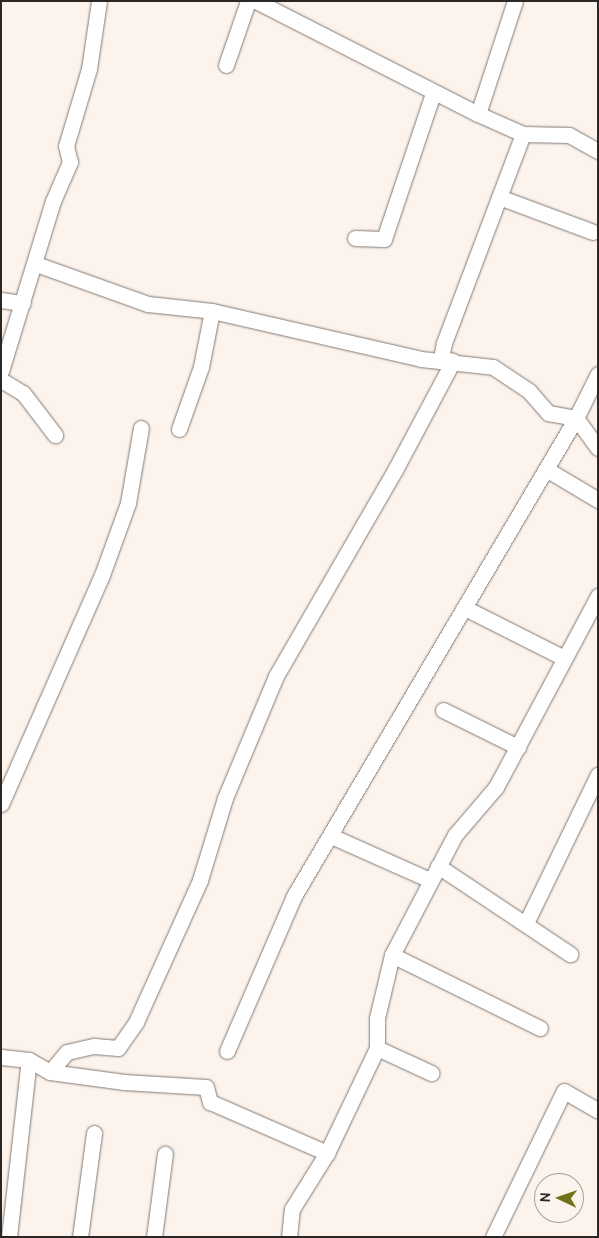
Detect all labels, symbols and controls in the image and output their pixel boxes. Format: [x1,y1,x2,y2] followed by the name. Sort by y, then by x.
[534,1173,584,1223] north arrow
[536,1192,554,1203] text: N

